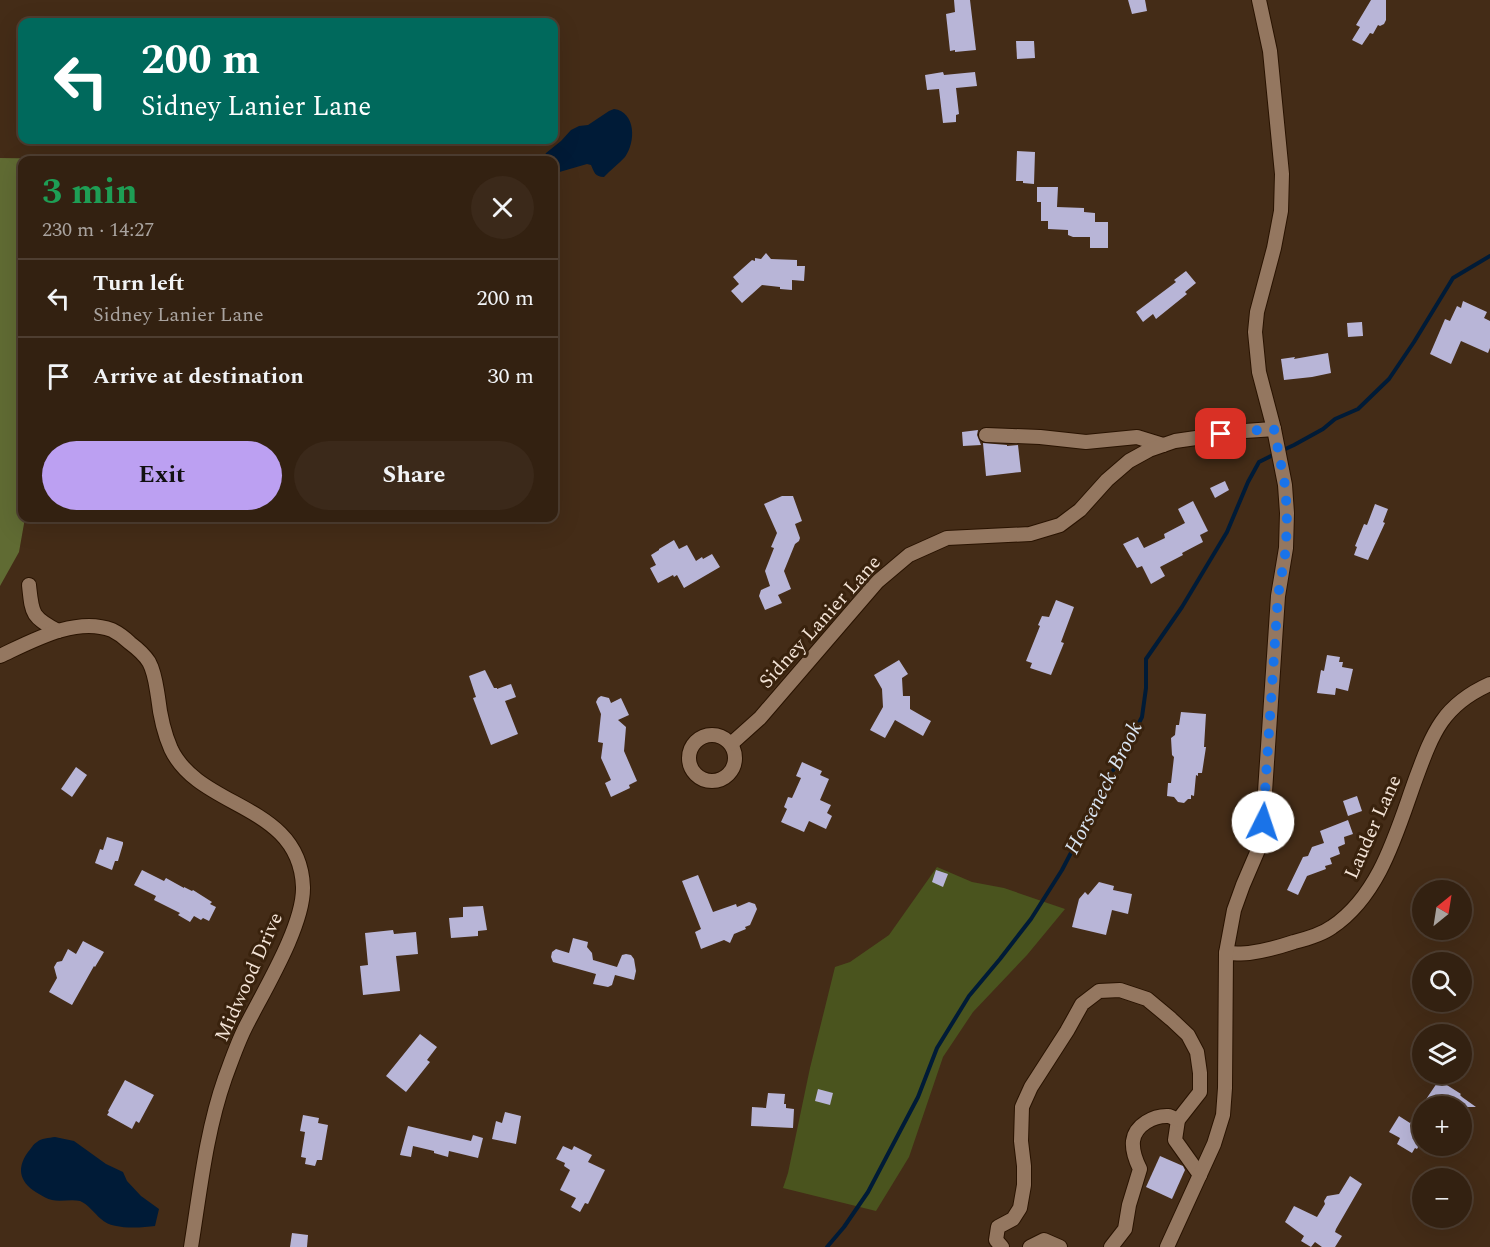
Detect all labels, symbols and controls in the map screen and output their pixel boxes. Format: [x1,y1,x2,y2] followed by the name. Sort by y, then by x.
[141,29,260,92] text: 200 m
[42,42,120,120] icon: left
[141,86,371,128] text: Sidney Lanier Lane
[42,165,138,220] text: 3 min
[471,176,534,239] button: close
[42,215,154,245] text: 230 m · 14:27
[93,267,185,300] text: Turn left
[42,282,75,315] icon: left
[477,282,534,315] text: 200 m
[93,300,264,330] text: Sidney Lanier Lane
[42,360,75,393] icon: arrive
[93,360,304,393] text: Arrive at destination
[488,360,534,393] text: 30 m
[1195,408,1246,459] pin
[1204,417,1237,450] icon: arrive
[42,441,282,510] button: Exit
[294,441,534,510] button: Share
[752,549,888,695] street label: Sidney Lanier Lane
[1057,716,1151,860] water label: Horseneck Brook
[1337,770,1409,884] street label: Lauder Lane
[1231,790,1295,854] position arrow
[1412,880,1472,940] north arrow
[1412,880,1472,1228] map controls
[207,908,291,1046] street label: Midwood Drive
[1412,952,1472,1012] button: search
[1412,1024,1472,1084] button: layers
[1412,1096,1472,1156] button: +
[1412,1168,1472,1228] button: −

